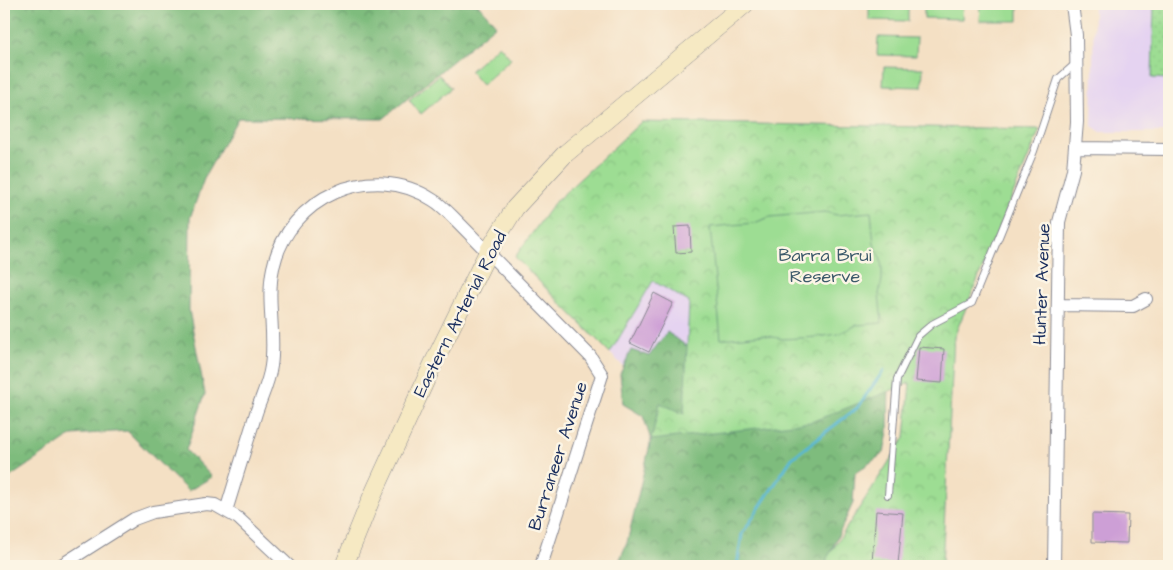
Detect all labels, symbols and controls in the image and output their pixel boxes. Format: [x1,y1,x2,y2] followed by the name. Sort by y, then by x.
[1027,223,1057,345] street label: Hunter Avenue
[407,226,513,402] street label: Eastern Arterial Road
[779,243,872,289] park label: Barra Brui Reserve
[522,378,594,534] street label: Burraneer Avenue

